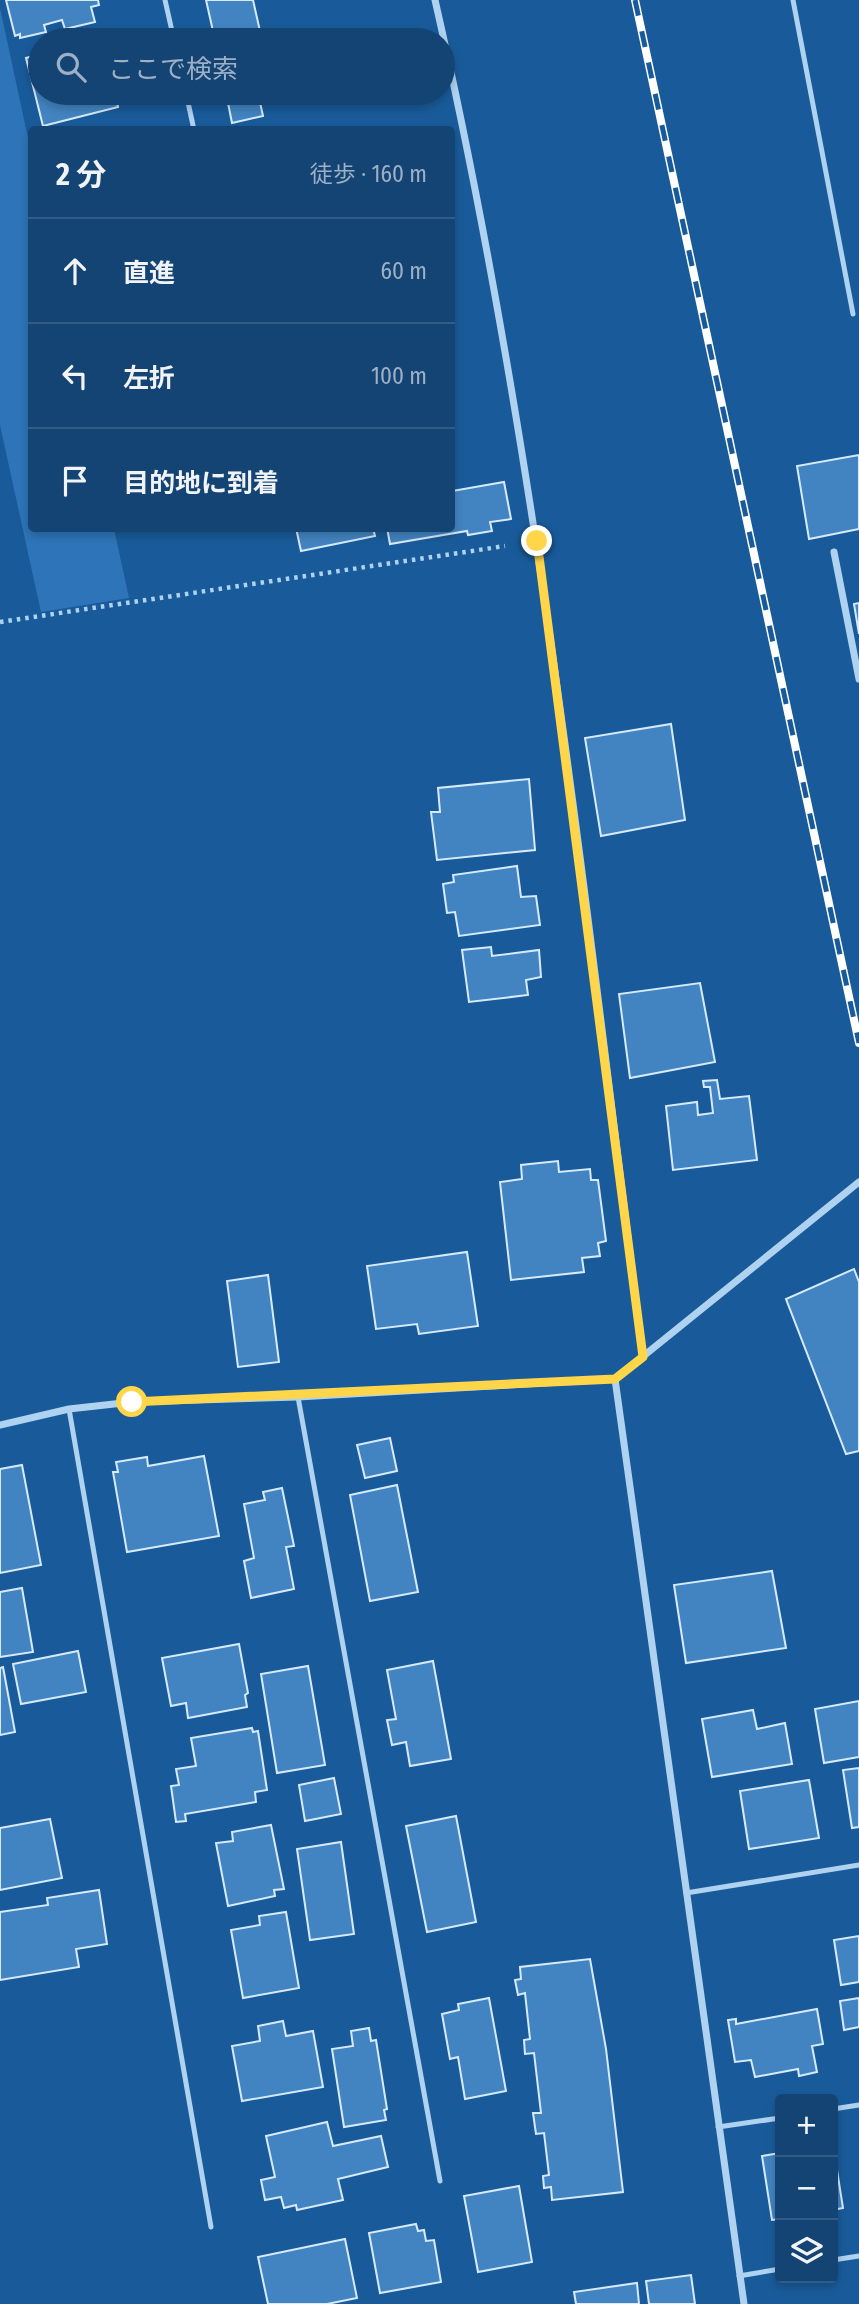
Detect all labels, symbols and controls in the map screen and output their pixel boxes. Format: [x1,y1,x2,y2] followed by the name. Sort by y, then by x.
[28,28,455,105] search box
[52,48,90,86] icon: search
[108,54,238,85] text: ここで検索
[56,157,106,193] text: 2 分
[310,160,427,188] text: 徒歩 · 160 m
[56,252,94,290] icon: ahead
[381,257,427,285] text: 60 m
[123,258,175,289] text: 直進
[56,357,94,395] icon: left
[371,362,427,390] text: 100 m
[123,363,175,394] text: 左折
[56,462,94,500] icon: arrive
[123,468,279,499] text: 目的地に到着
[521,525,552,556] route end
[116,1386,147,1417] route start
[775,2094,838,2283] map controls
[775,2094,838,2157] button: +
[775,2157,838,2220] button: −
[775,2220,838,2283] button: layers

